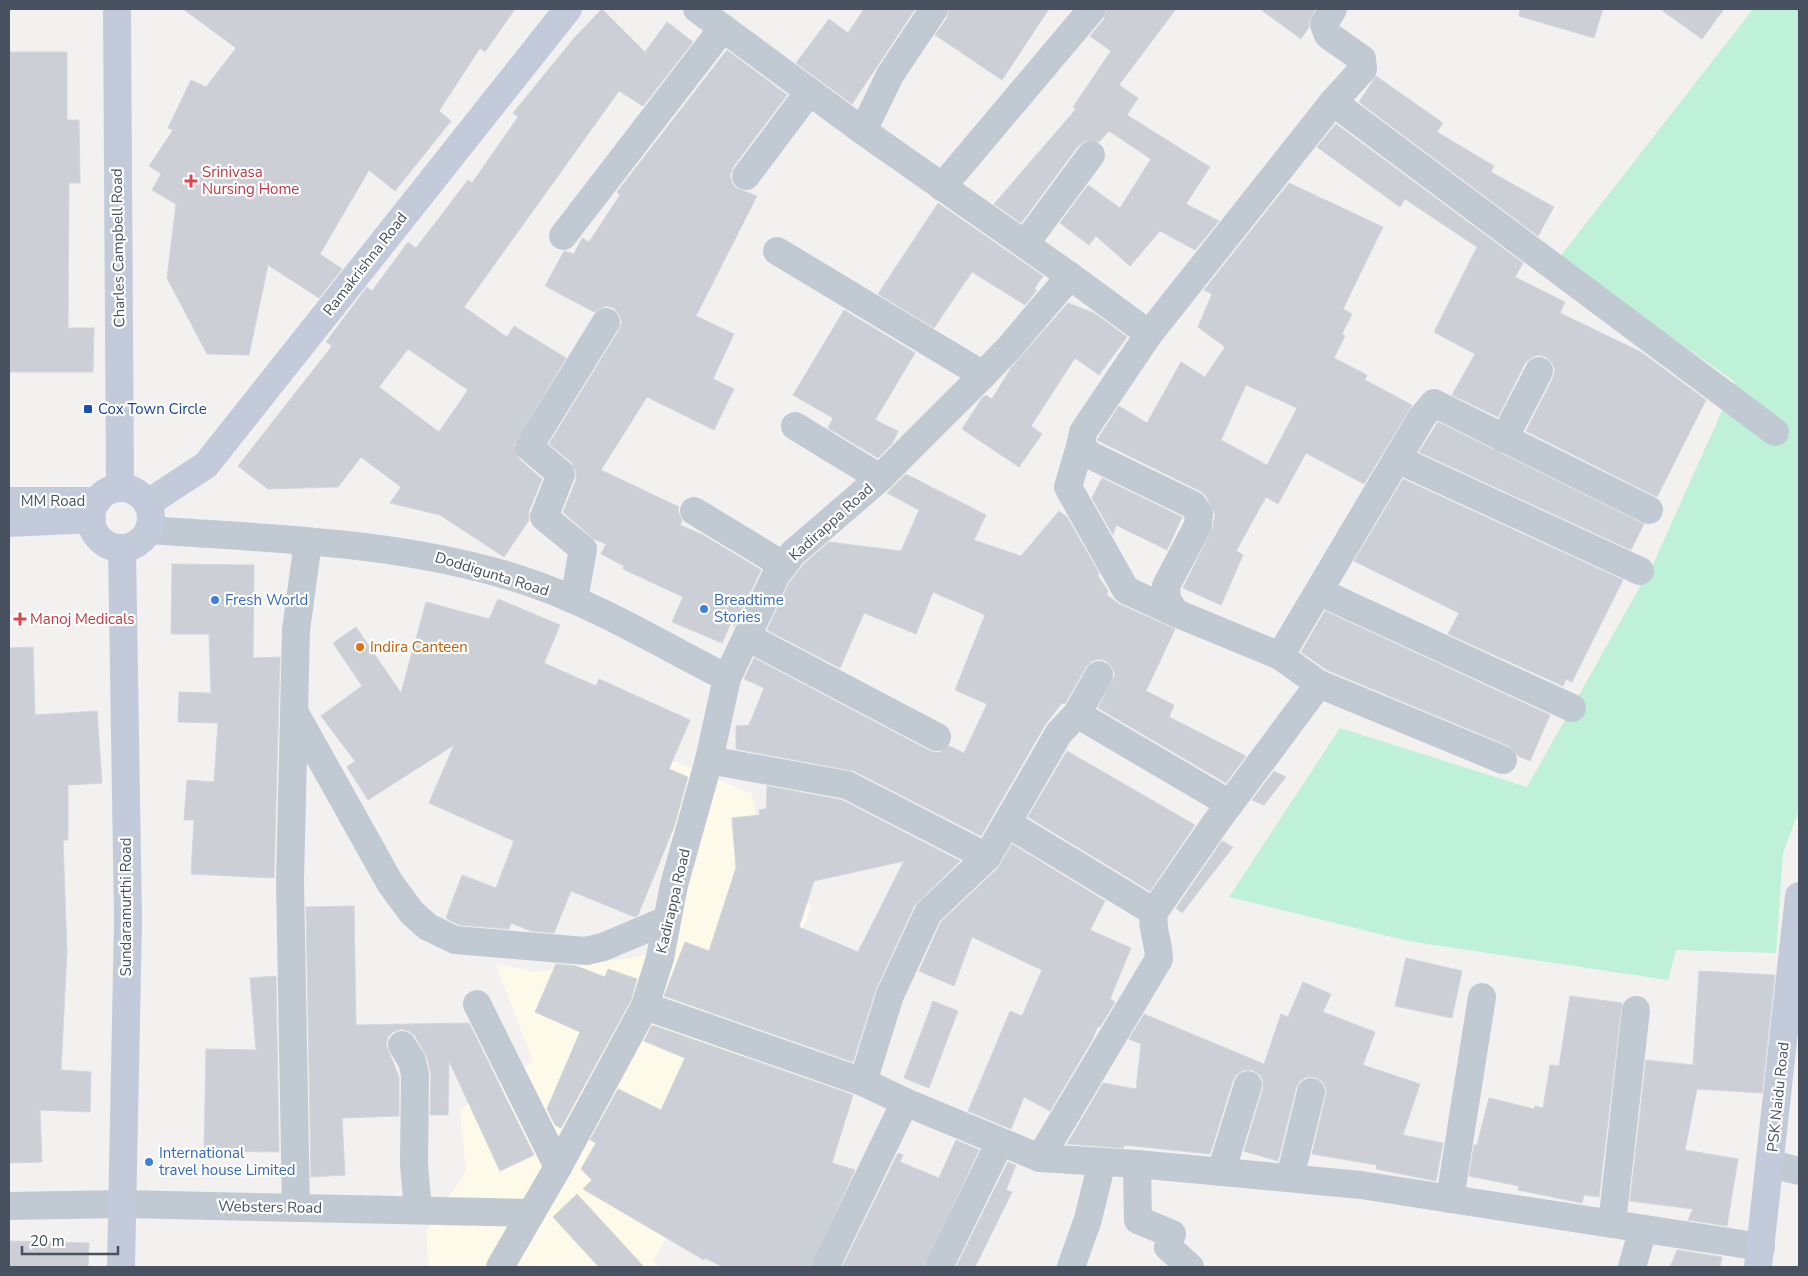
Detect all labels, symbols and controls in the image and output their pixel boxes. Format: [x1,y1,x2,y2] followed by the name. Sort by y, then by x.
[202,162,299,199] place label: Srinivasa Nursing Home
[107,168,129,328] street label: Charles Campbell Road
[184,174,198,188] marker: Srinivasa Nursing Home
[318,208,412,320] street label: Ramakrishna Road
[98,399,207,419] place label: Cox Town Circle
[82,403,94,415] marker: Cox Town Circle
[785,479,877,565] street label: Kadirappa Road
[21,491,85,511] street label: MM Road
[433,547,551,601] street label: Doddigunta Road
[225,590,308,610] place label: Fresh World
[714,590,784,627] place label: Breadtime Stories
[209,594,221,606] marker: Fresh World
[698,603,710,615] marker: Breadtime Stories
[30,609,134,629] place label: Manoj Medicals
[14,613,26,625] marker: Manoj Medicals
[370,637,468,657] place label: Indira Canteen
[354,641,366,653] marker: Indira Canteen
[116,837,136,977] street label: Sundaramurthi Road
[651,847,695,955] street label: Kadirappa Road
[1762,1041,1794,1153] street label: PSK Naidu Road
[159,1143,295,1180] place label: International travel house Limited
[143,1156,155,1168] marker: International travel house Limited
[218,1196,322,1218] street label: Websters Road
[22,1224,119,1256] scale bar
[30,1231,65,1251] text: 20 m

